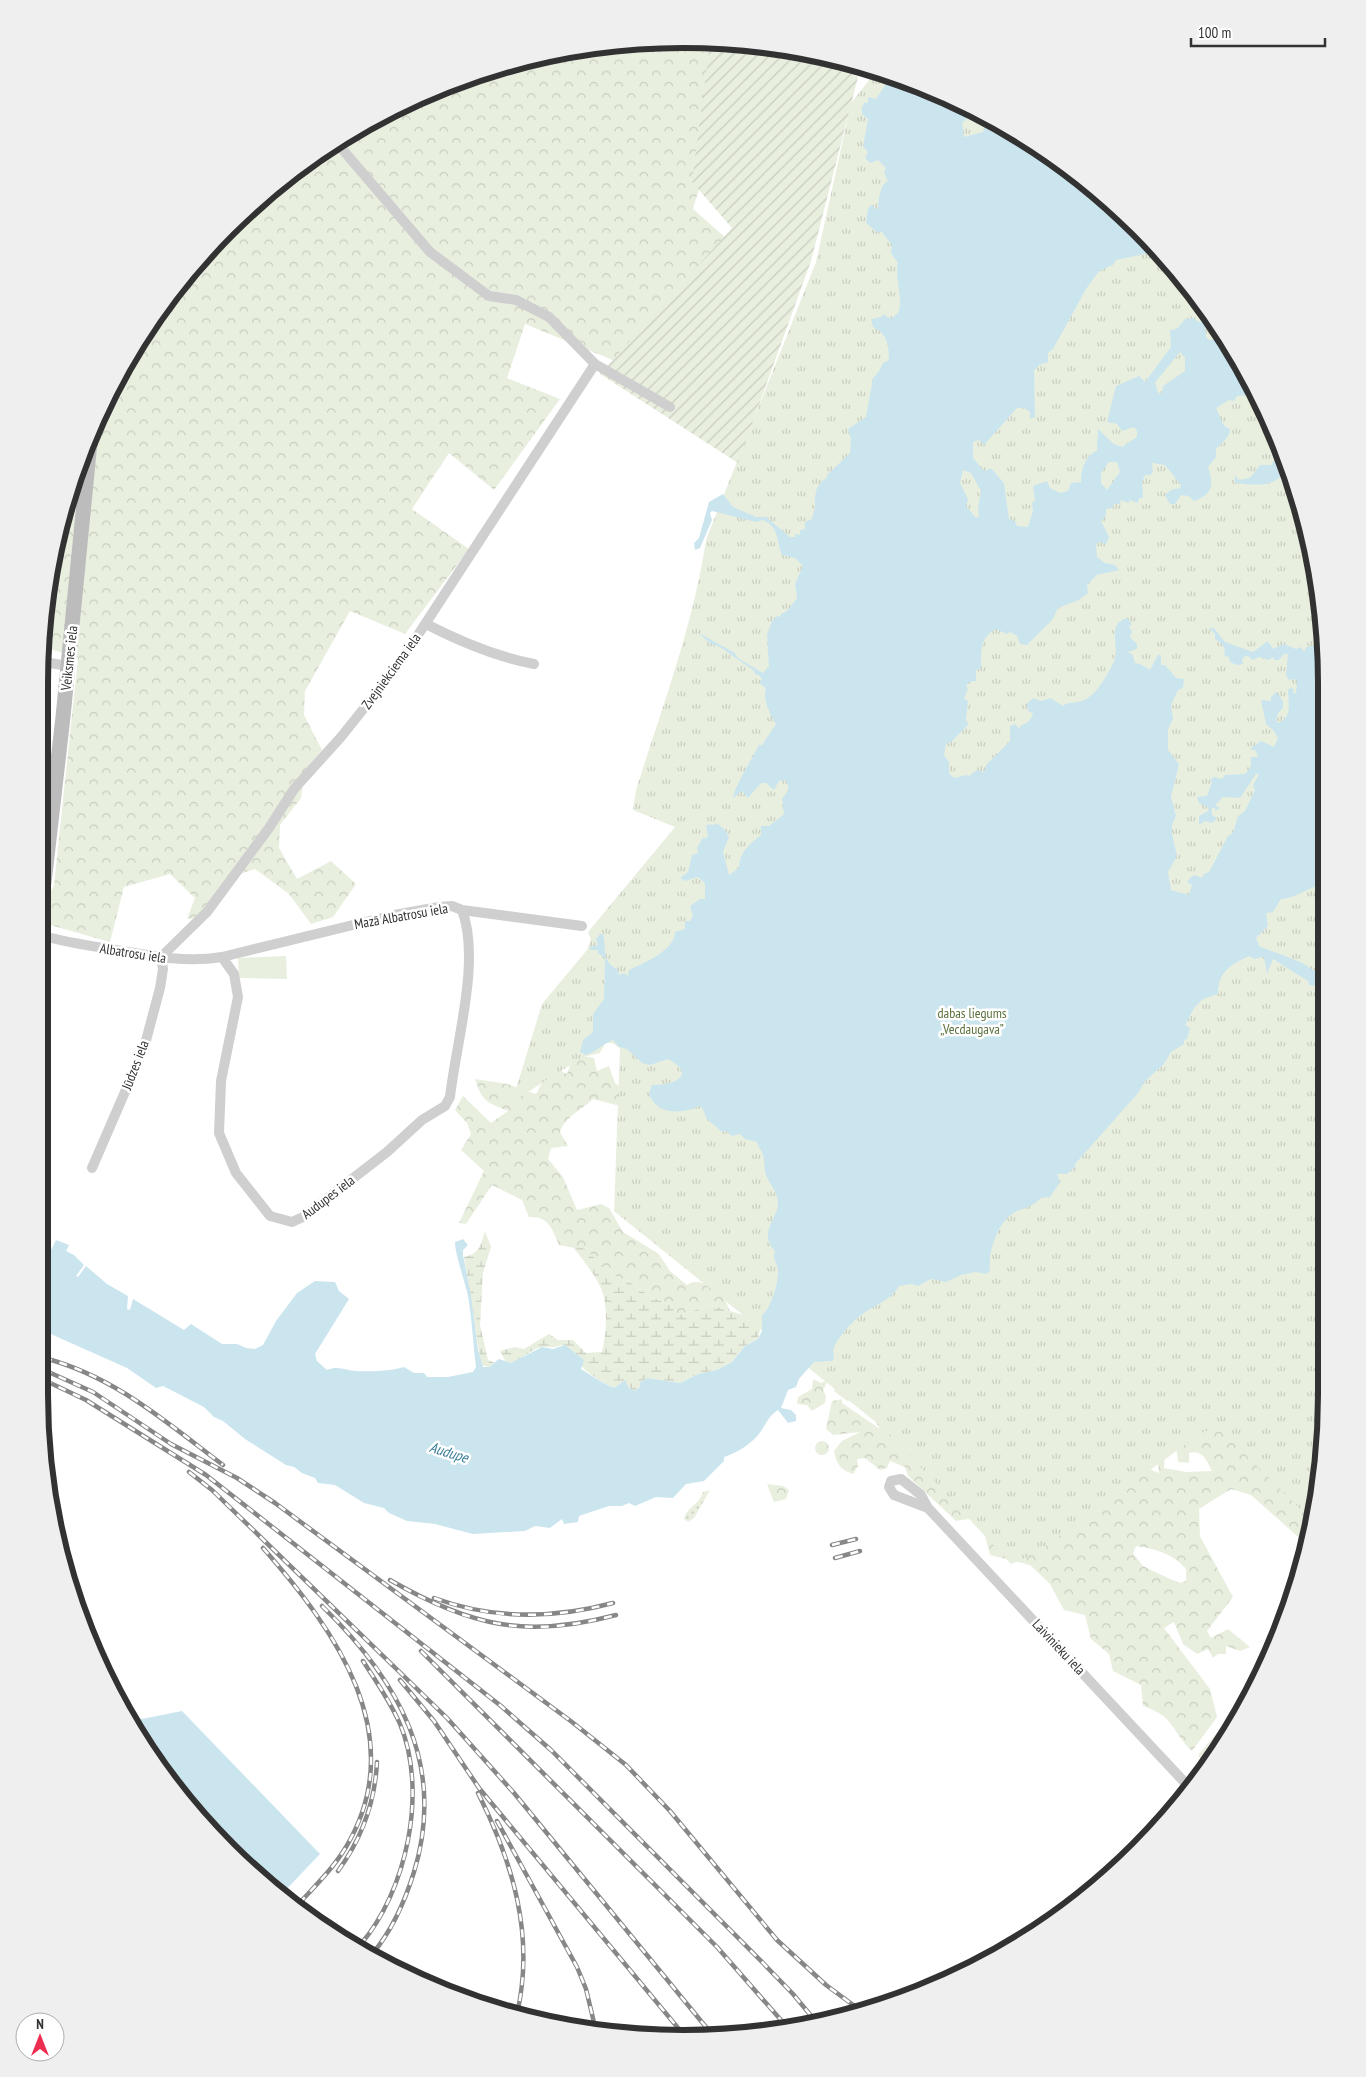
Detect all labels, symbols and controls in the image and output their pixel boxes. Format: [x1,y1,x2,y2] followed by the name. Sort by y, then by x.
[1191,15,1325,47] scale bar
[1198,23,1231,42] text: 100 m
[57,625,81,692] street label: Veiksmes iela
[357,630,425,712] street label: Zvejniekciema iela
[353,899,449,933] street label: Mazā Albatrosu iela
[99,939,167,967] street label: Albatrosu iela
[938,1004,1007,1038] park label: dabas liegums „Vecdaugava”
[117,1038,153,1093] street label: Jūdzes iela
[298,1171,358,1223] street label: Audupes iela
[427,1437,471,1467] water label: Audupe
[1029,1615,1089,1679] street label: Laivinieku iela
[15,2012,65,2062] north arrow
[36,2015,44,2033] text: N

